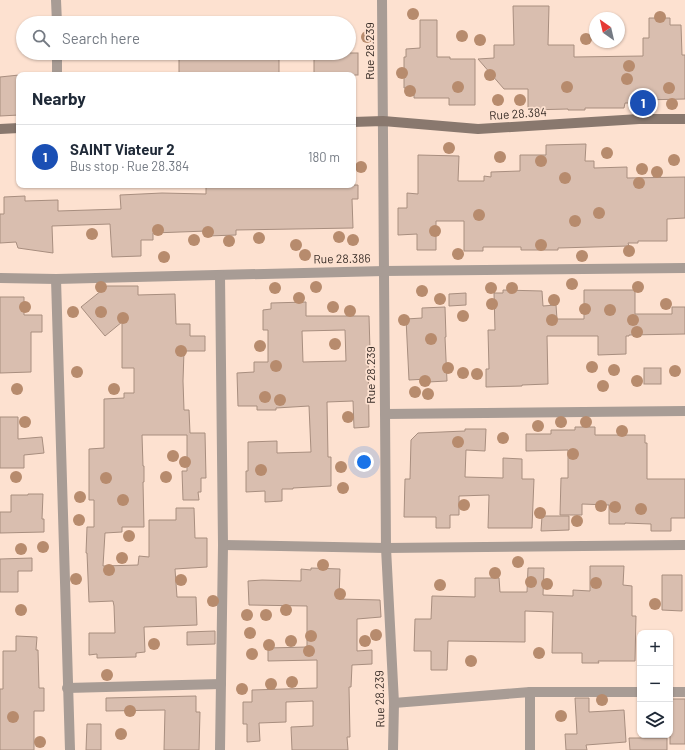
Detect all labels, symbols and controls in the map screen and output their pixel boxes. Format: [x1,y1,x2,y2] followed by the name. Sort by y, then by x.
[589,12,625,48] north arrow
[16,16,356,60] search box
[362,22,376,80] street label: Rue 28.239
[30,27,52,49] icon: search
[62,29,140,47] text: Search here
[32,88,86,108] text: Nearby
[630,88,656,118] pin: 1
[489,104,547,122] street label: Rue 28.384
[70,140,175,158] text: SAINT Viateur 2
[43,149,47,165] text: 1
[308,149,340,165] text: 180 m
[70,158,189,174] text: Bus stop · Rue 28.384
[313,251,371,265] street label: Rue 28.386
[363,346,377,404] street label: Rue 28.239
[354,452,374,472] your location
[637,630,673,738] map controls
[637,630,673,666] button: +
[637,666,673,702] button: −
[372,670,386,728] street label: Rue 28.239
[637,702,673,738] button: layers

